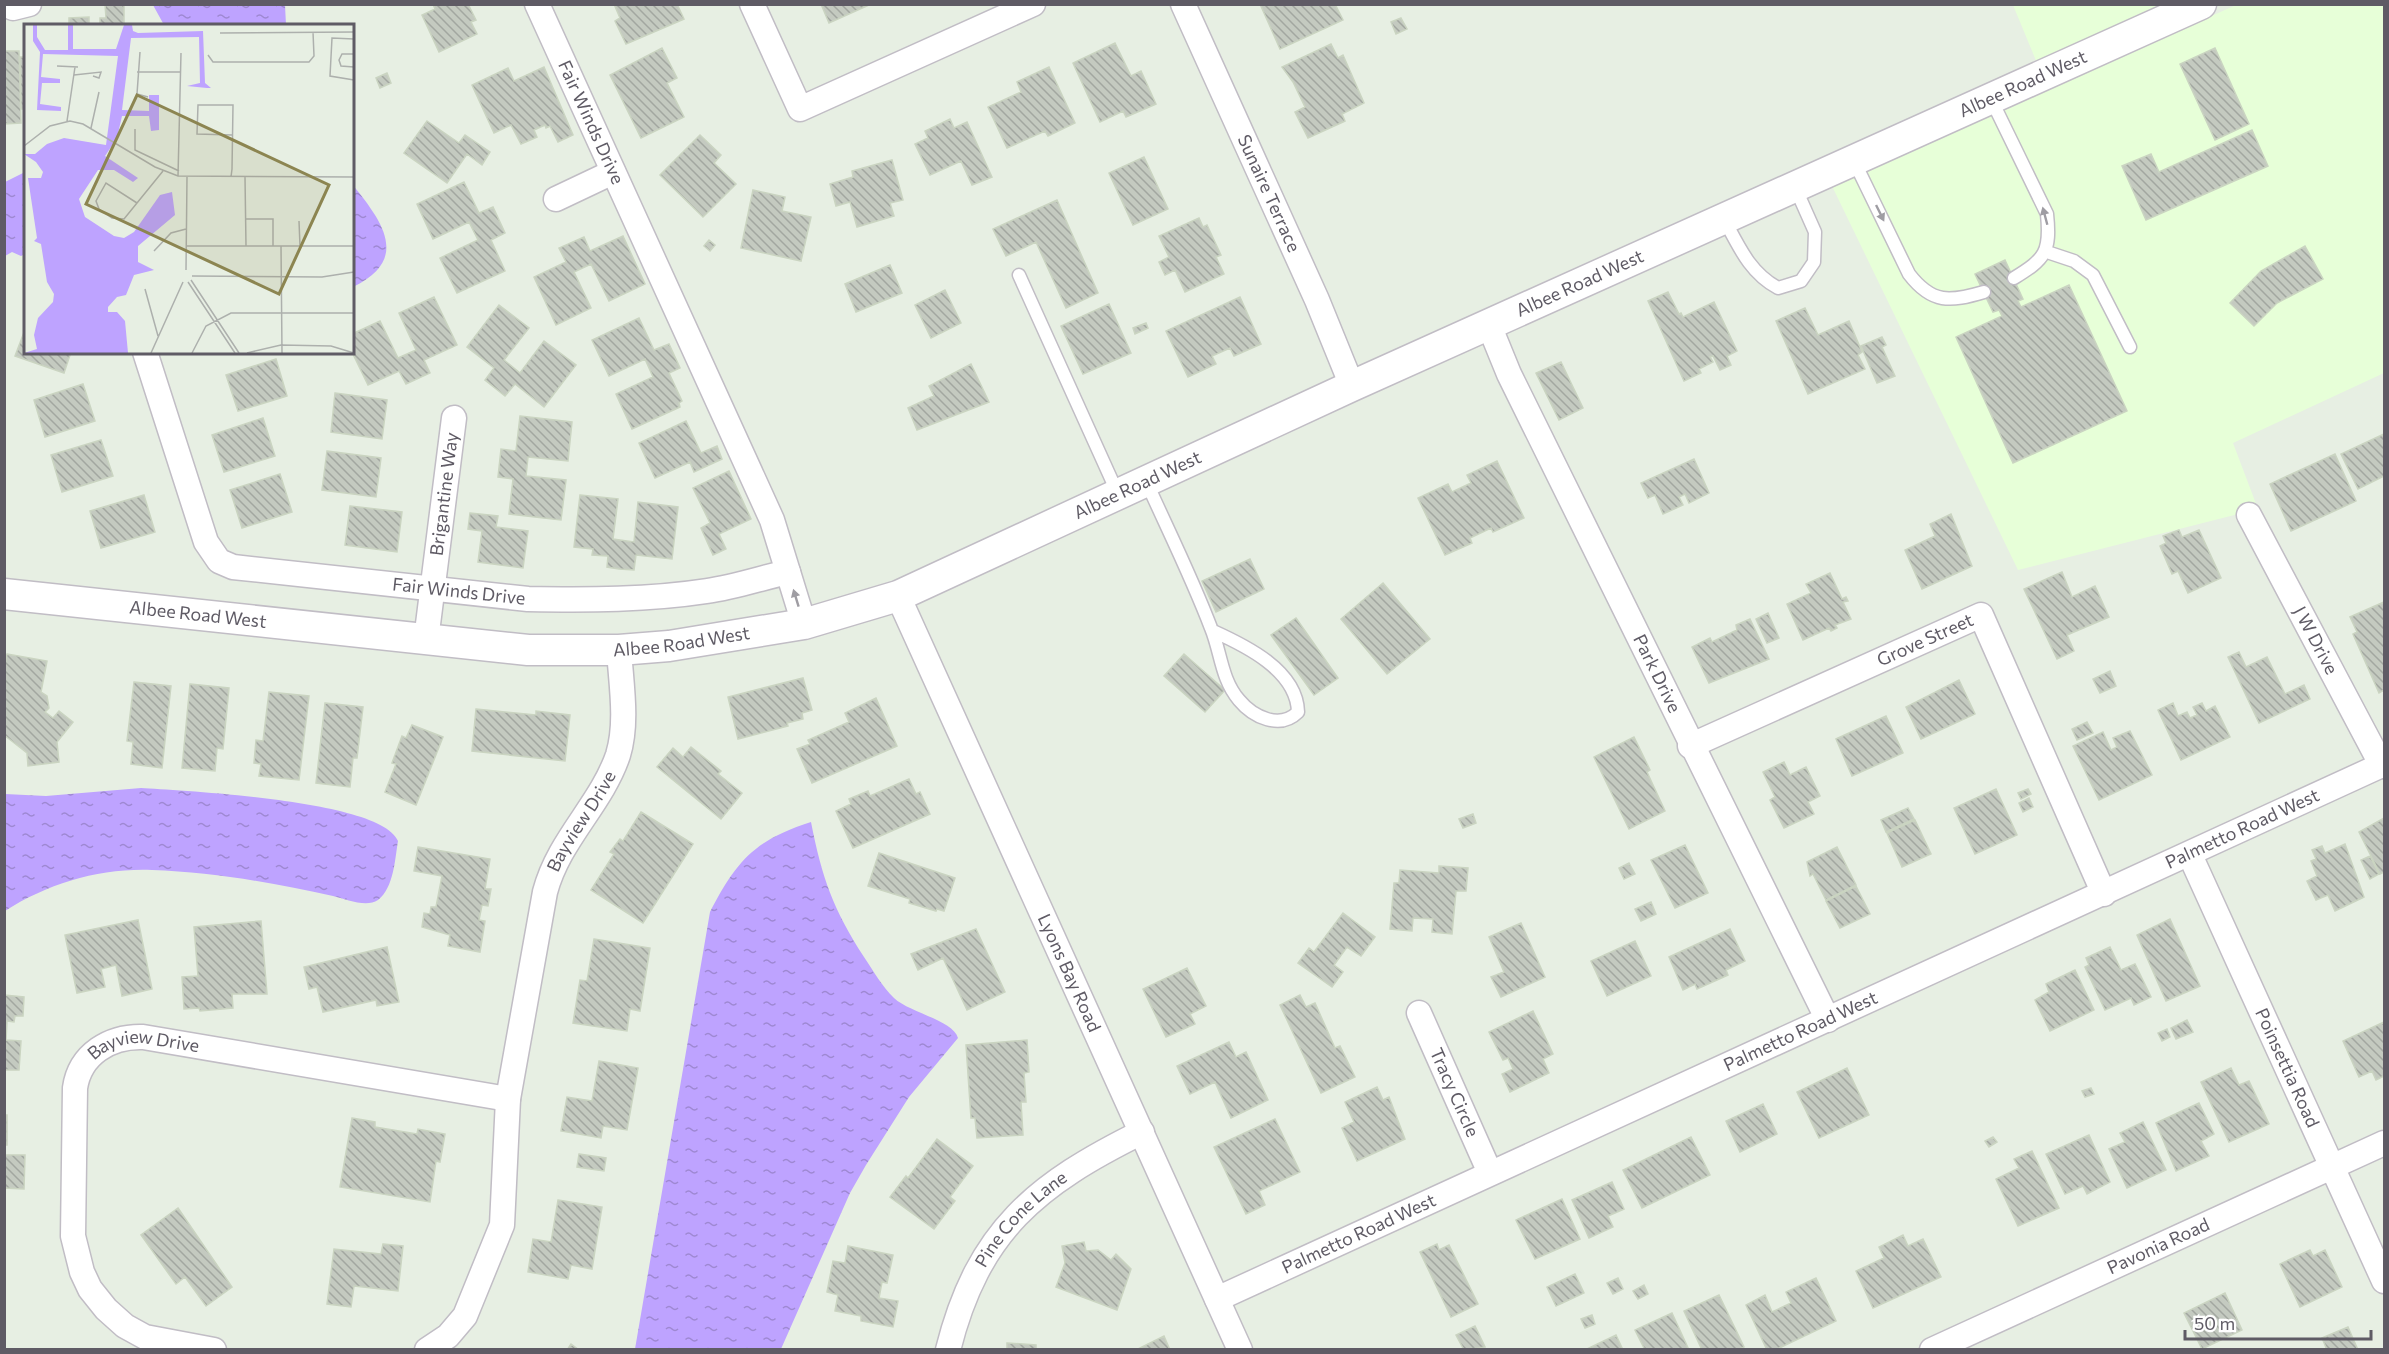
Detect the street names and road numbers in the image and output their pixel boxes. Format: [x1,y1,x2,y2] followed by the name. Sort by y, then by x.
[1955,45,2090,121] street label: Albee Road West
[554,57,629,187] street label: Fair Winds Drive
[1234,131,1306,255] street label: Sunaire Terrace
[1512,244,1647,321] street label: Albee Road West
[425,431,462,557] street label: Brigantine Way
[1070,445,1204,523] street label: Albee Road West
[391,572,527,609] street label: Fair Winds Drive
[128,595,268,632] street label: Albee Road West
[2289,602,2343,678] street label: J W Drive
[1873,608,1976,670] street label: Grove Street
[612,621,751,660] street label: Albee Road West
[1629,630,1686,716] street label: Park Drive
[541,767,620,875] street label: Bayview Drive
[2162,783,2322,873] street label: Palmetto Road West
[1034,910,1106,1035] street label: Lyons Bay Road
[1720,986,1881,1075] street label: Palmetto Road West
[2251,1004,2325,1131] street label: Poinsettia Road
[82,1024,201,1064] street label: Bayview Drive
[1426,1044,1485,1140] street label: Tracy Circle
[970,1166,1071,1271] street label: Pine Cone Lane
[1278,1188,1439,1278] street label: Palmetto Road West
[2103,1212,2213,1278] street label: Pavonia Road

